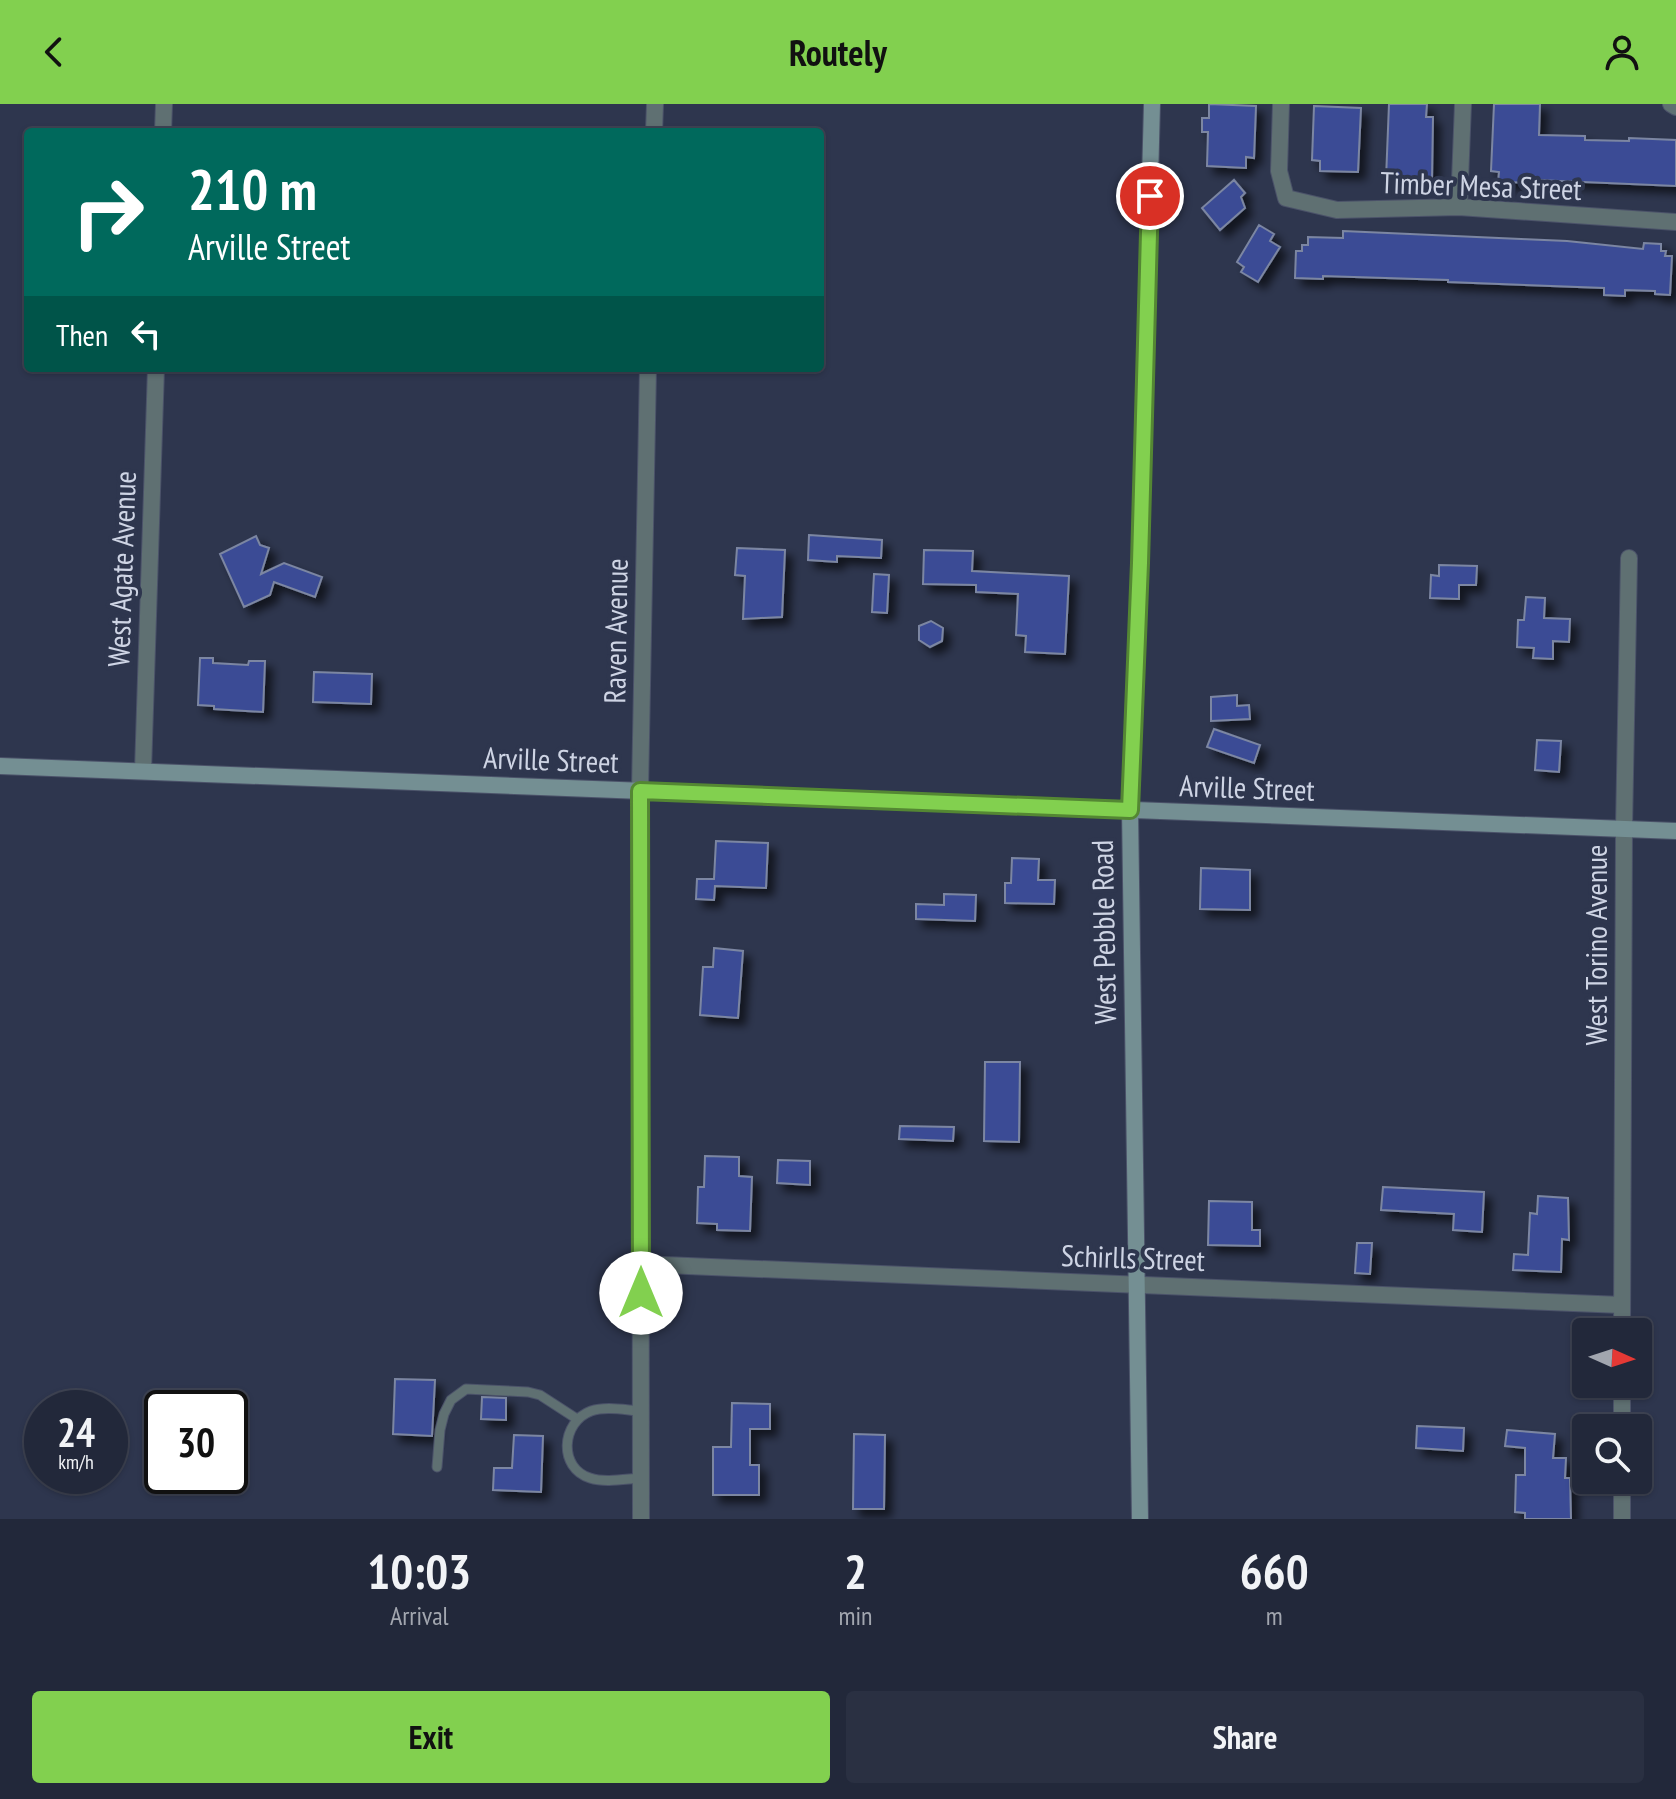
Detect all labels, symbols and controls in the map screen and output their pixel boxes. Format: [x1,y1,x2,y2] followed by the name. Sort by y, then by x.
[789,29,887,76] text: Routely
[32,30,76,74] icon: back
[1600,30,1644,74] icon: person
[188,153,317,225] text: 210 m
[56,160,160,264] icon: right
[1116,162,1184,230] pin
[1380,162,1583,208] street label: Timber Mesa Street
[1128,174,1172,218] icon: arrive
[188,223,350,270] text: Arville Street
[124,312,168,356] icon: left
[56,315,108,354] text: Then
[98,470,144,668] street label: West Agate Avenue
[594,558,636,704] street label: Raven Avenue
[483,737,620,781] street label: Arville Street
[1179,765,1316,809] street label: Arville Street
[1082,840,1124,1024] street label: West Pebble Road
[1576,845,1615,1046] street label: West Torino Avenue
[1060,1235,1206,1279] street label: Schirlls Street
[599,1251,683,1335] position arrow
[1572,1318,1652,1398] north arrow
[1572,1318,1652,1494] map controls
[144,1390,248,1494] speed limit sign: 30
[57,1406,95,1458] text: 24
[1572,1414,1652,1494] button: search
[58,1449,94,1475] text: km/h
[367,1540,471,1602] text: 10:03
[844,1540,867,1602] text: 2
[1240,1540,1309,1602] text: 660
[390,1599,449,1632] text: Arrival
[838,1599,872,1632] text: min
[1266,1599,1283,1632] text: m
[32,1691,830,1783] button: Exit
[846,1691,1644,1783] button: Share

